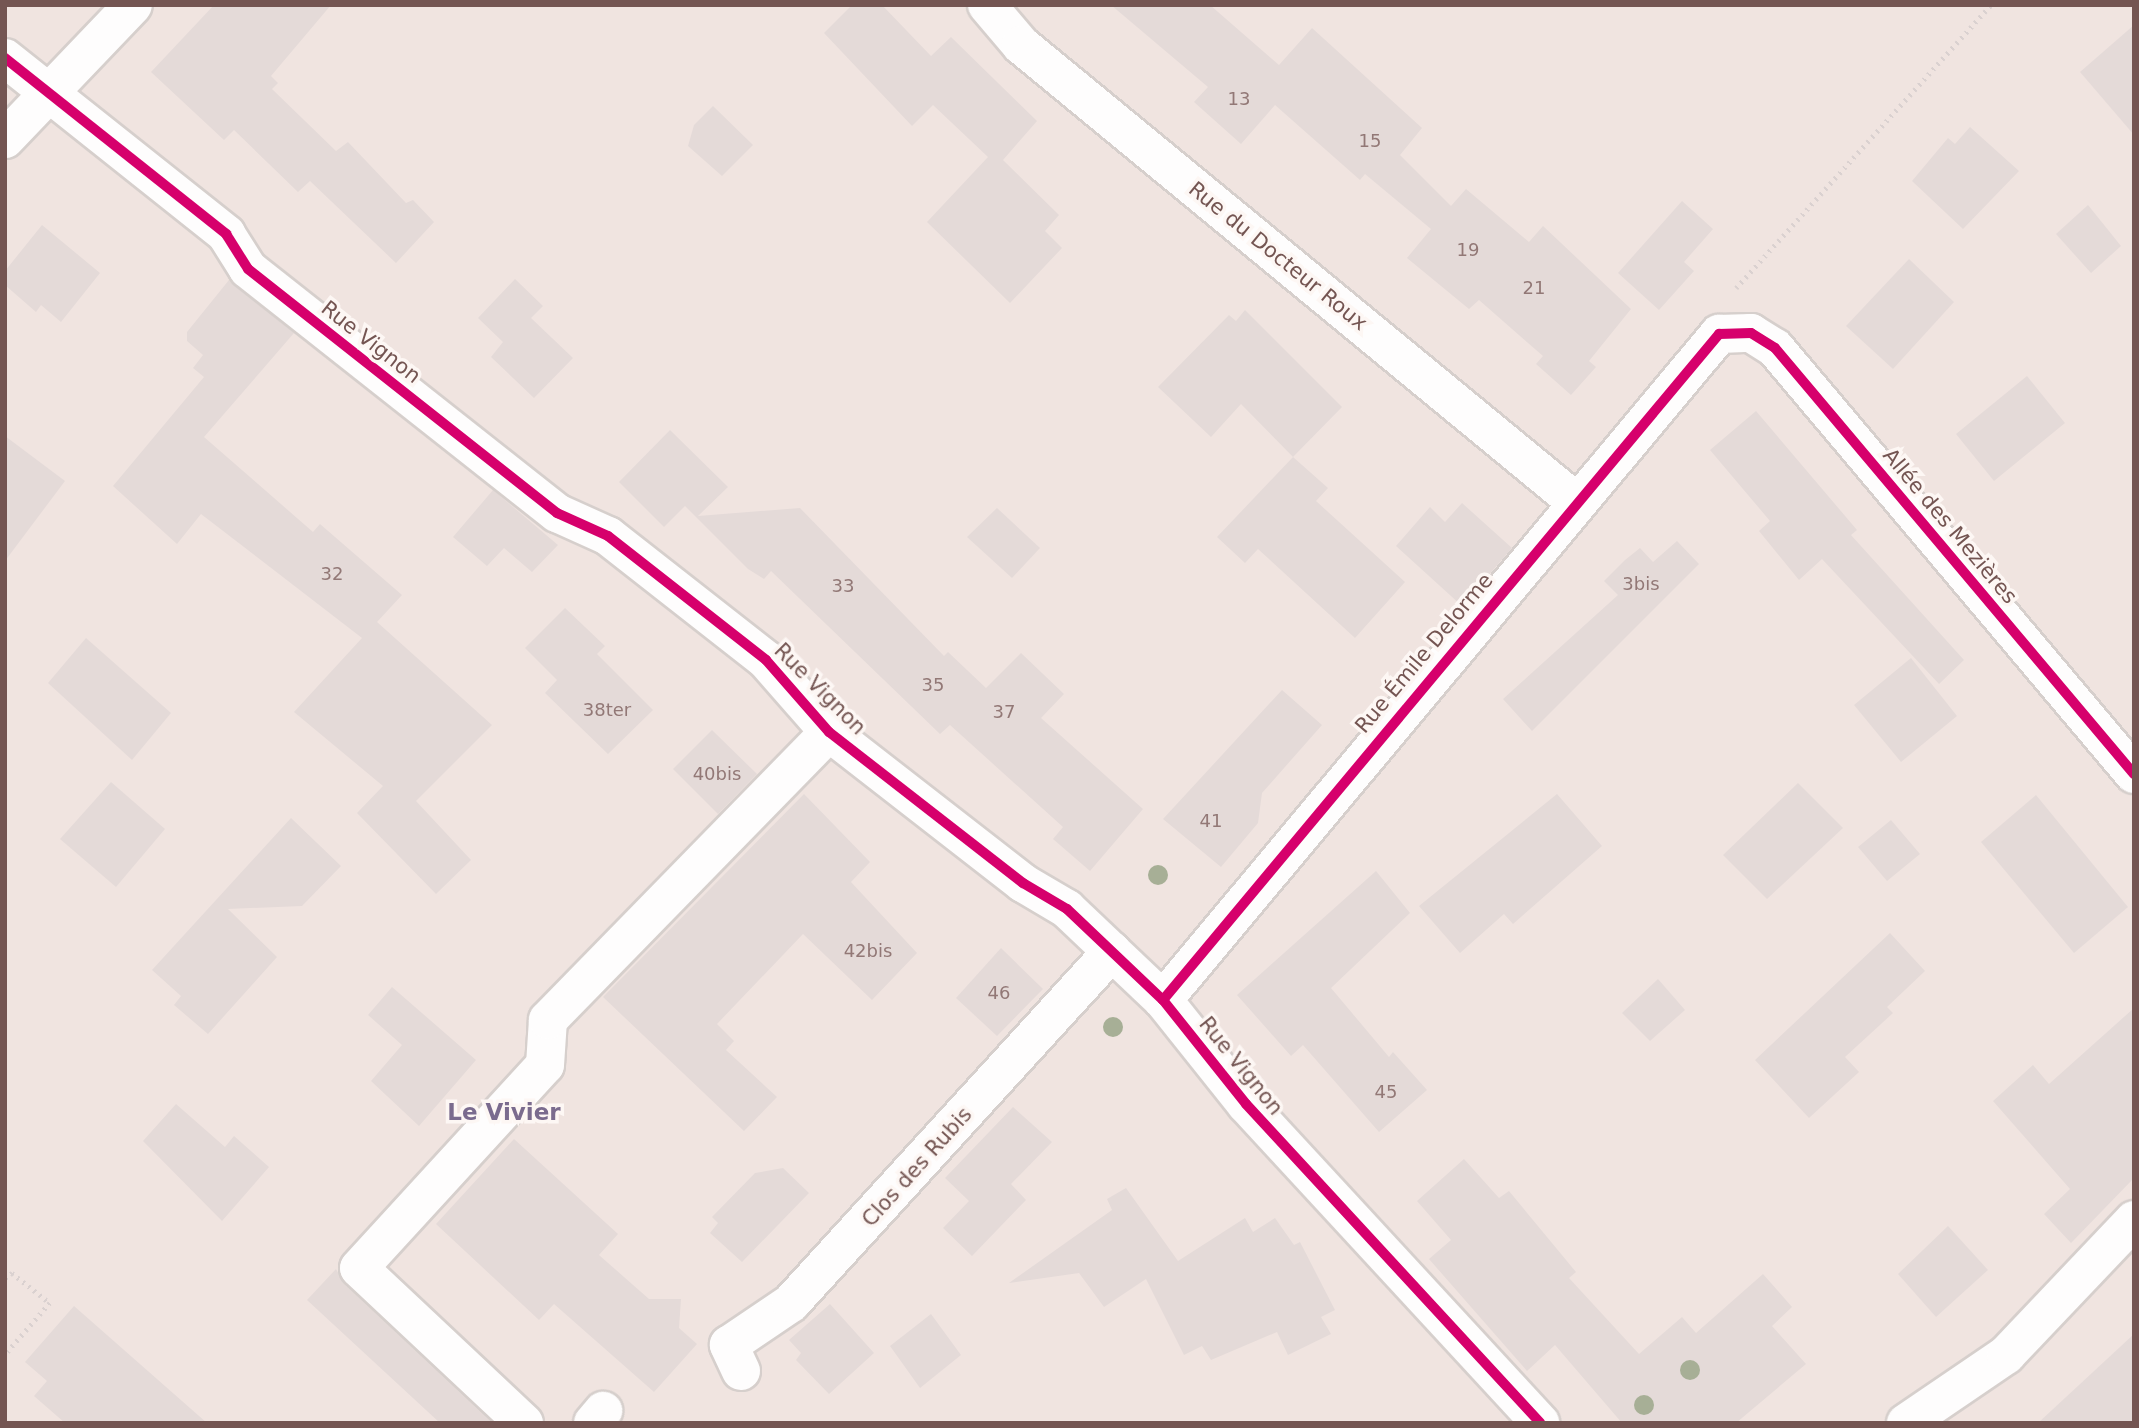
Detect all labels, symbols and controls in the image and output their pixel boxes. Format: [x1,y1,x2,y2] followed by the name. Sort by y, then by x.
[1228,88,1250,110] house number: 13
[1359,130,1381,152] house number: 15
[1184,176,1372,336] street label: Rue du Docteur Roux
[1457,239,1479,261] house number: 19
[1523,277,1545,299] house number: 21
[316,295,426,389] street label: Rue Vignon
[1878,443,2022,609] street label: Allée des Mezières
[321,563,343,585] house number: 32
[1350,568,1498,738] street label: Rue Émile Delorme
[1622,573,1660,595] house number: 3bis
[832,575,854,597] house number: 33
[769,638,871,740] street label: Rue Vignon
[922,674,944,696] house number: 35
[583,699,631,721] house number: 38ter
[993,701,1015,723] house number: 37
[693,763,741,785] house number: 40bis
[1200,810,1222,832] house number: 41
[844,940,892,962] house number: 42bis
[988,982,1010,1004] house number: 46
[1194,1012,1288,1120] street label: Rue Vignon
[1375,1081,1397,1103] house number: 45
[447,1098,561,1126] district label: Le Vivier
[857,1102,977,1232] street label: Clos des Rubis

